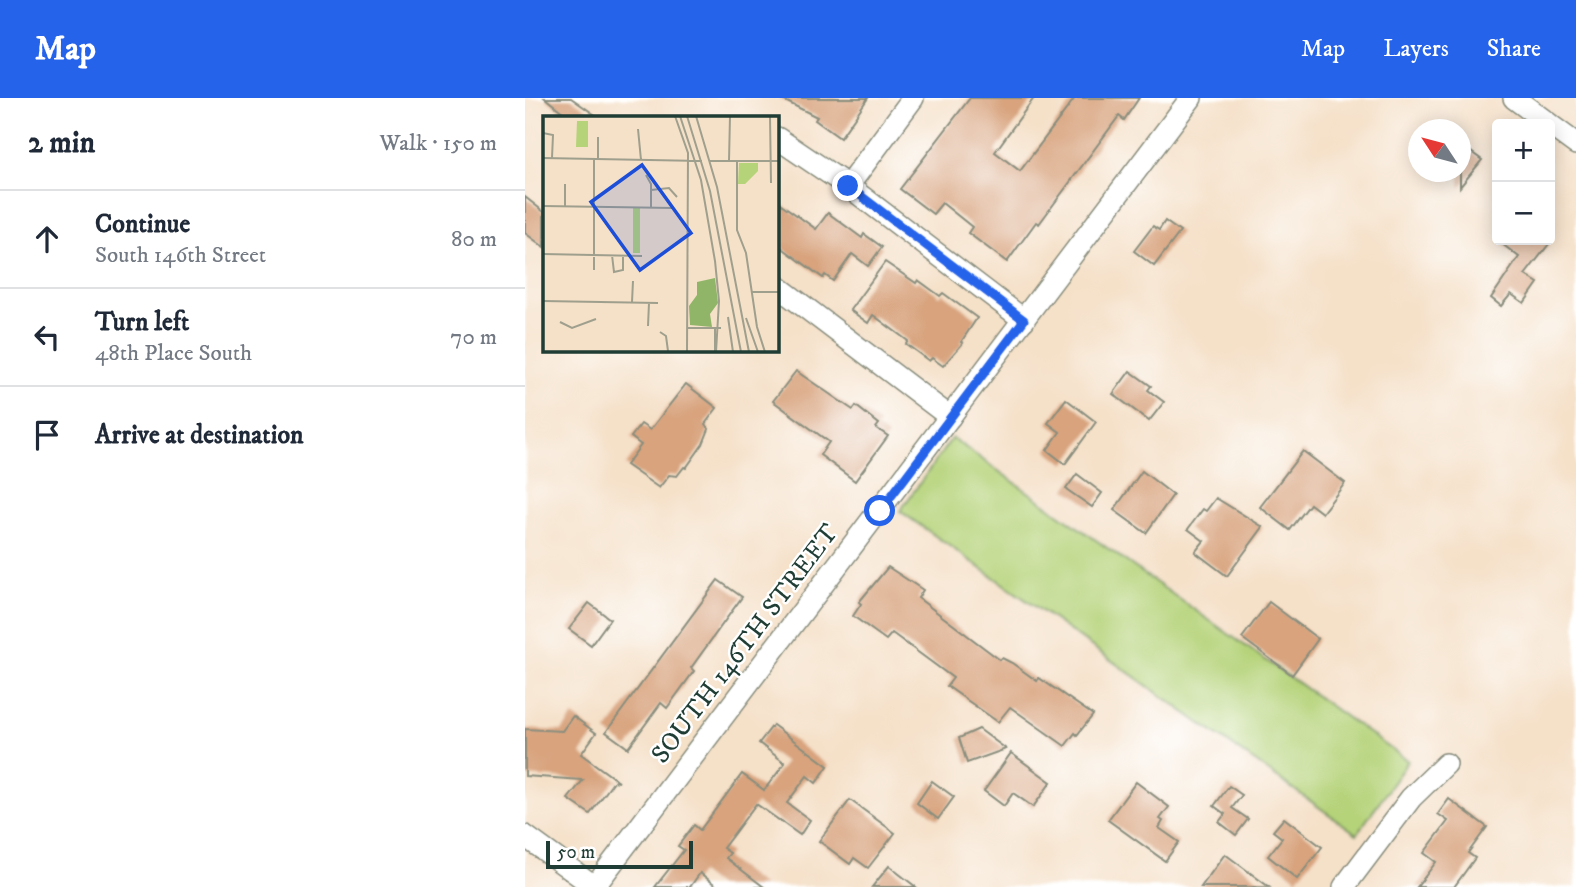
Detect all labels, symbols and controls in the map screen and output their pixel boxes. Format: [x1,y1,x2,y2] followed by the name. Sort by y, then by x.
[35,29,96,70] text: Map
[1301,34,1345,64] text: Map
[1383,34,1449,64] text: Layers
[1487,34,1541,64] text: Share
[543,116,779,352] inset map
[1408,119,1471,182] north arrow
[1492,119,1555,245] map controls
[1492,119,1555,182] button: +
[28,125,95,162] text: 2 min
[380,129,497,158] text: Walk · 150 m
[832,170,863,201] route end
[1492,182,1555,245] button: −
[95,208,190,241] text: Continue
[28,220,66,258] icon: ahead
[451,225,497,254] text: 80 m
[95,241,266,270] text: South 146th Street
[95,306,189,339] text: Turn left
[28,318,66,356] icon: left
[450,323,497,352] text: 70 m
[95,339,252,368] text: 48th Place South
[28,416,66,454] icon: arrive
[95,419,304,452] text: Arrive at destination
[864,495,895,526] route start
[644,517,846,770] street label: SOUTH 146TH STREET
[546,838,693,870] scale bar
[557,841,595,864] text: 50 m

